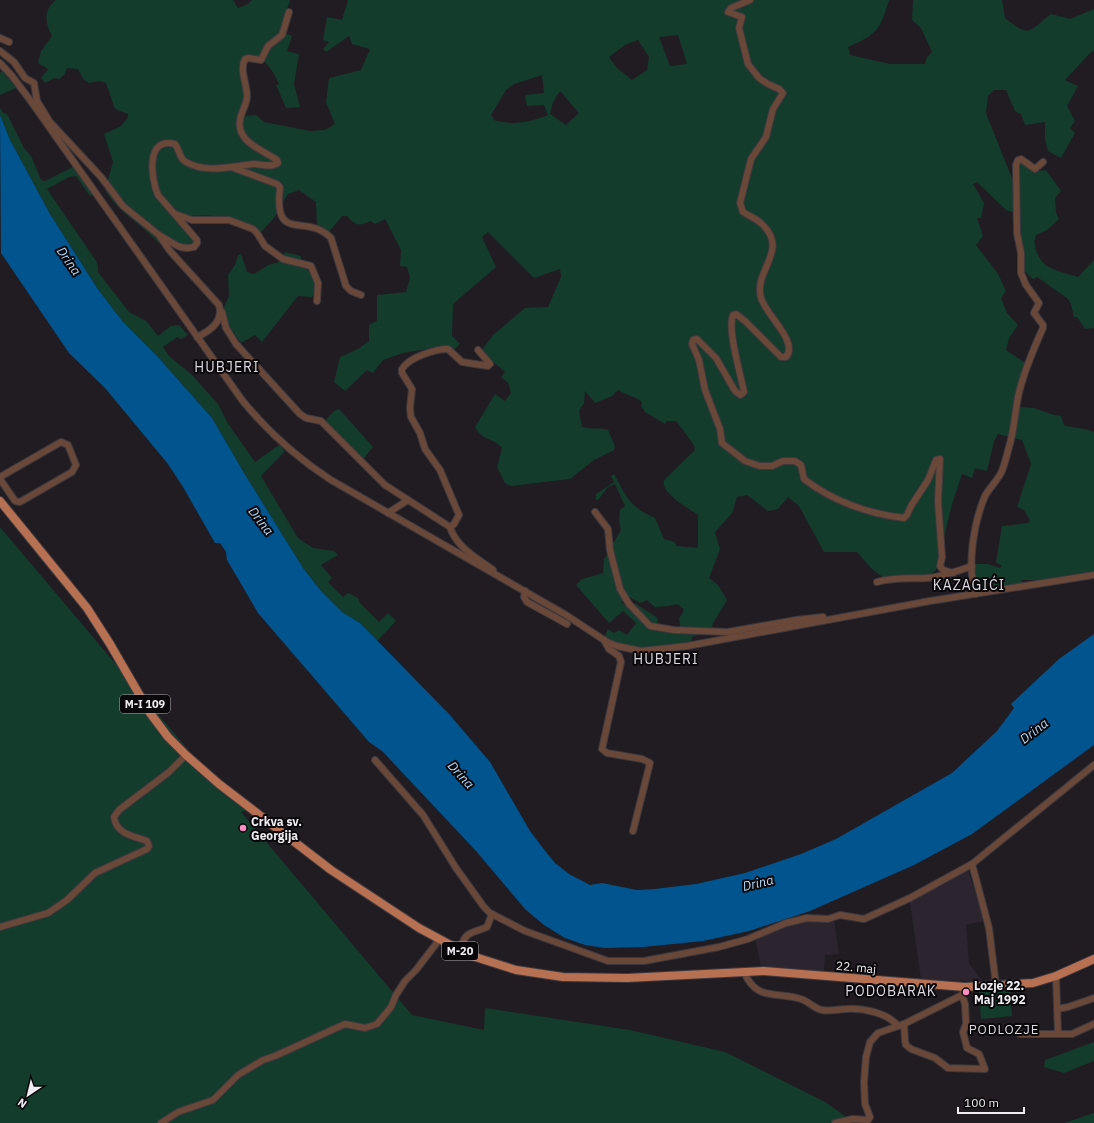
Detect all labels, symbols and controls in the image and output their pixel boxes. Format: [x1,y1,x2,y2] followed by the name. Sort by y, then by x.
[53,243,85,279] water label: Drina
[194,358,260,376] district label: HUBJERI
[245,503,277,539] water label: Drina
[933,575,1005,594] district label: KAZAGIĆI
[633,650,699,668] district label: HUBJERI
[120,695,170,713] road number: M-I 109
[1016,715,1052,747] water label: Drina
[444,758,478,792] water label: Drina
[251,814,302,843] place label: Crkva sv. Georgija
[238,823,248,833] marker: Crkva sv. Georgija
[741,871,775,895] water label: Drina
[442,942,478,960] road number: M-20
[835,958,877,976] street label: 22. maj
[974,978,1026,1007] place label: Lozje 22. Maj 1992
[845,982,937,1000] district label: PODOBARAK
[961,987,971,997] marker: Lozje 22. Maj 1992
[969,1021,1039,1038] district label: PODLOZJE
[8,1075,48,1115] north arrow
[958,1089,1024,1115] scale bar
[15,1095,30,1111] text: N
[964,1095,999,1110] text: 100 m

